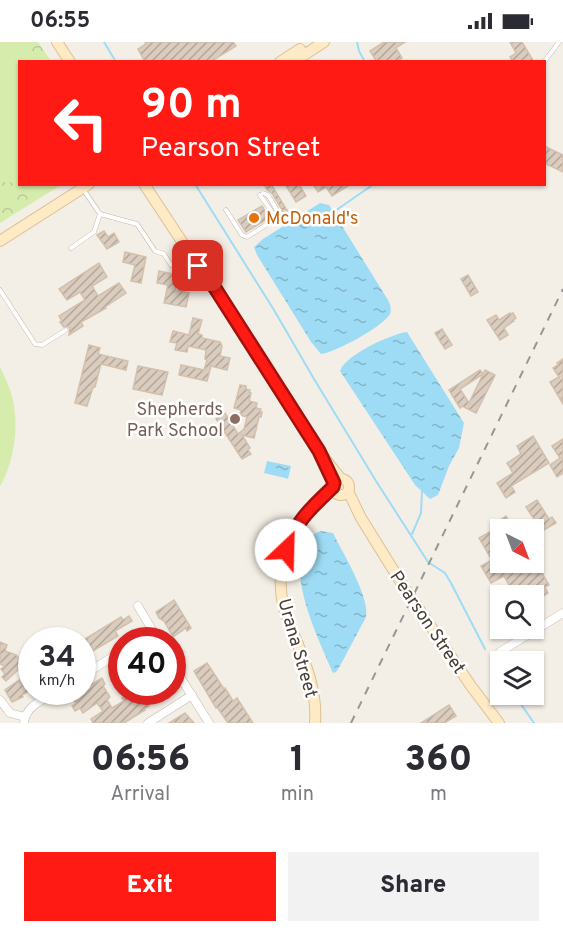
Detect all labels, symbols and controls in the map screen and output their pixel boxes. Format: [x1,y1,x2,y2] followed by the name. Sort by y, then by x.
[30,8,90,35] text: 06:55
[141,80,242,133] text: 90 m
[42,84,120,162] icon: left
[141,132,320,166] text: Pearson Street
[266,208,358,231] place label: McDonald's
[247,211,261,225] marker: McDonald's
[172,240,223,291] pin
[181,249,214,282] icon: arrive
[127,399,223,443] place label: Shepherds Park School
[228,412,242,426] marker: Shepherds Park School
[254,518,318,582] position arrow
[490,519,544,573] north arrow
[490,519,544,705] map controls
[384,567,470,679] street label: Pearson Street
[490,585,544,639] button: search
[271,596,322,701] street label: Urana Street
[108,627,186,705] speed limit sign: 40
[38,640,76,677] text: 34
[490,651,544,705] button: layers
[39,672,75,691] text: km/h
[91,738,190,784] text: 06:56
[290,738,305,784] text: 1
[405,738,472,784] text: 360
[111,782,170,808] text: Arrival
[281,782,314,808] text: min
[430,782,447,808] text: m
[24,852,276,921] button: Exit
[288,852,539,921] button: Share

